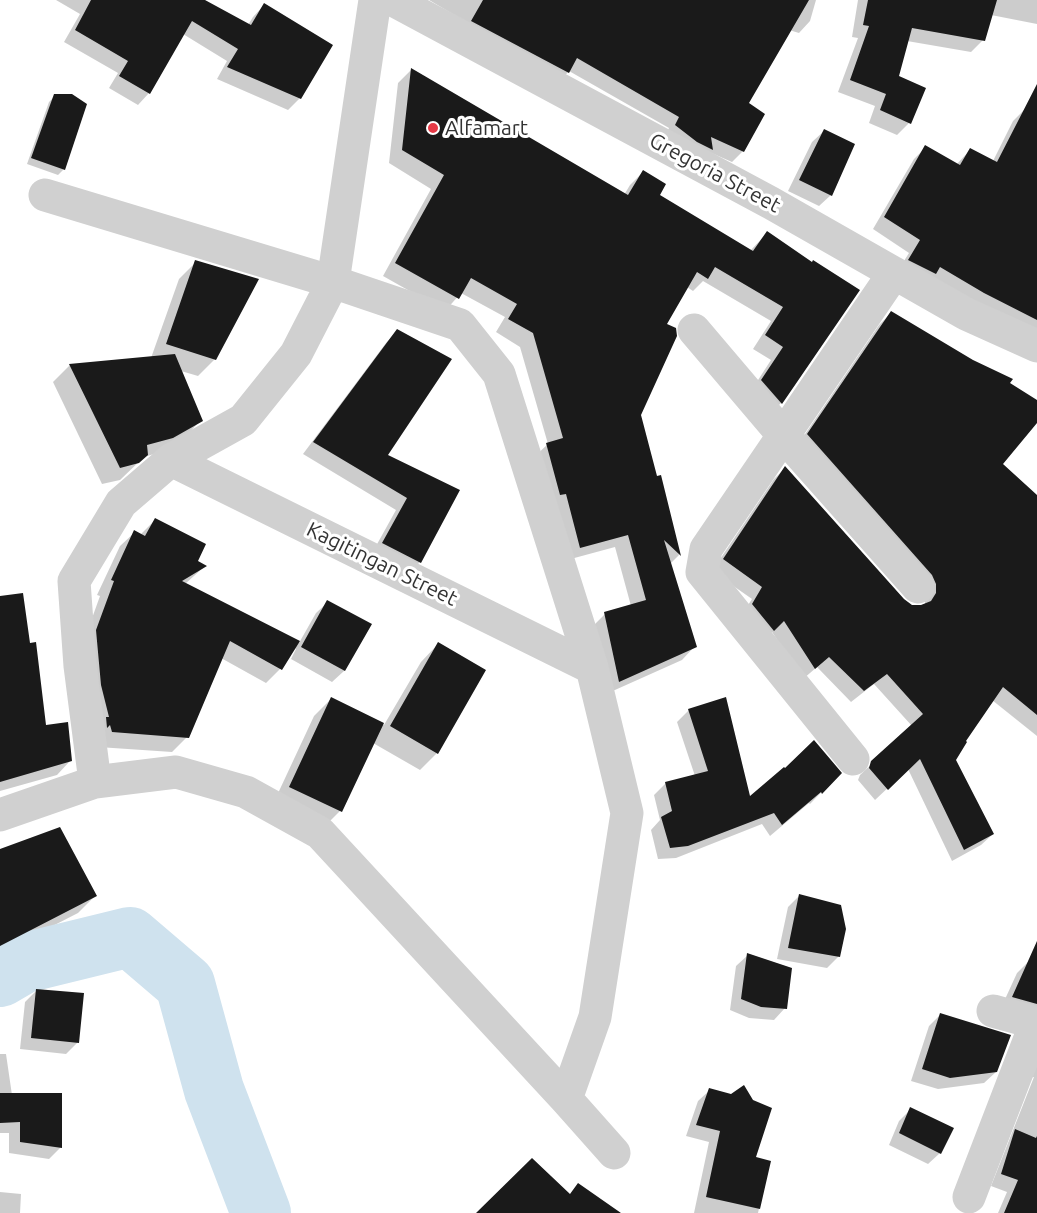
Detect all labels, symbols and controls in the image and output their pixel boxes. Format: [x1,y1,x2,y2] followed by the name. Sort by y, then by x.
[445,115,528,141] place label: Alfamart
[426,121,440,135] marker: Alfamart
[645,128,785,218] street label: Gregoria Street
[303,517,461,611] street label: Kagitingan Street

